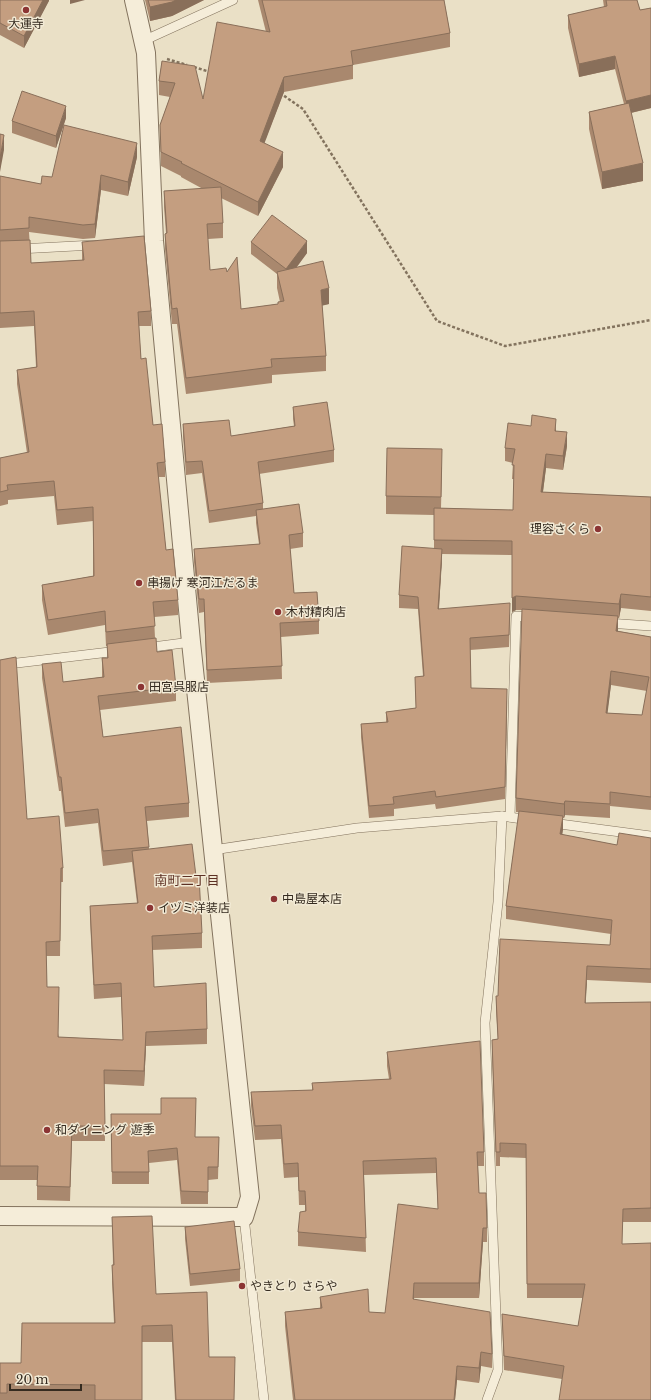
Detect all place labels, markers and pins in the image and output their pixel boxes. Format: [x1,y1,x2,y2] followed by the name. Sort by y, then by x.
[21,5,31,15] marker: 大運寺
[8,16,44,31] place label: 大運寺
[530,521,590,536] place label: 理容さくら
[593,524,603,534] marker: 理容さくら
[147,575,258,590] place label: 串揚げ 寒河江だるま
[134,578,144,588] marker: 串揚げ 寒河江だるま
[286,604,346,619] place label: 木村精肉店
[273,607,283,617] marker: 木村精肉店
[149,679,209,694] place label: 田宮呉服店
[136,682,146,692] marker: 田宮呉服店
[282,891,342,906] place label: 中島屋本店
[269,894,279,904] marker: 中島屋本店
[158,900,230,915] place label: イヅミ洋装店
[145,903,155,913] marker: イヅミ洋装店
[55,1122,154,1137] place label: 和ダイニング 遊季
[42,1125,52,1135] marker: 和ダイニング 遊季
[250,1278,337,1293] place label: やきとり さらや
[237,1281,247,1291] marker: やきとり さらや

